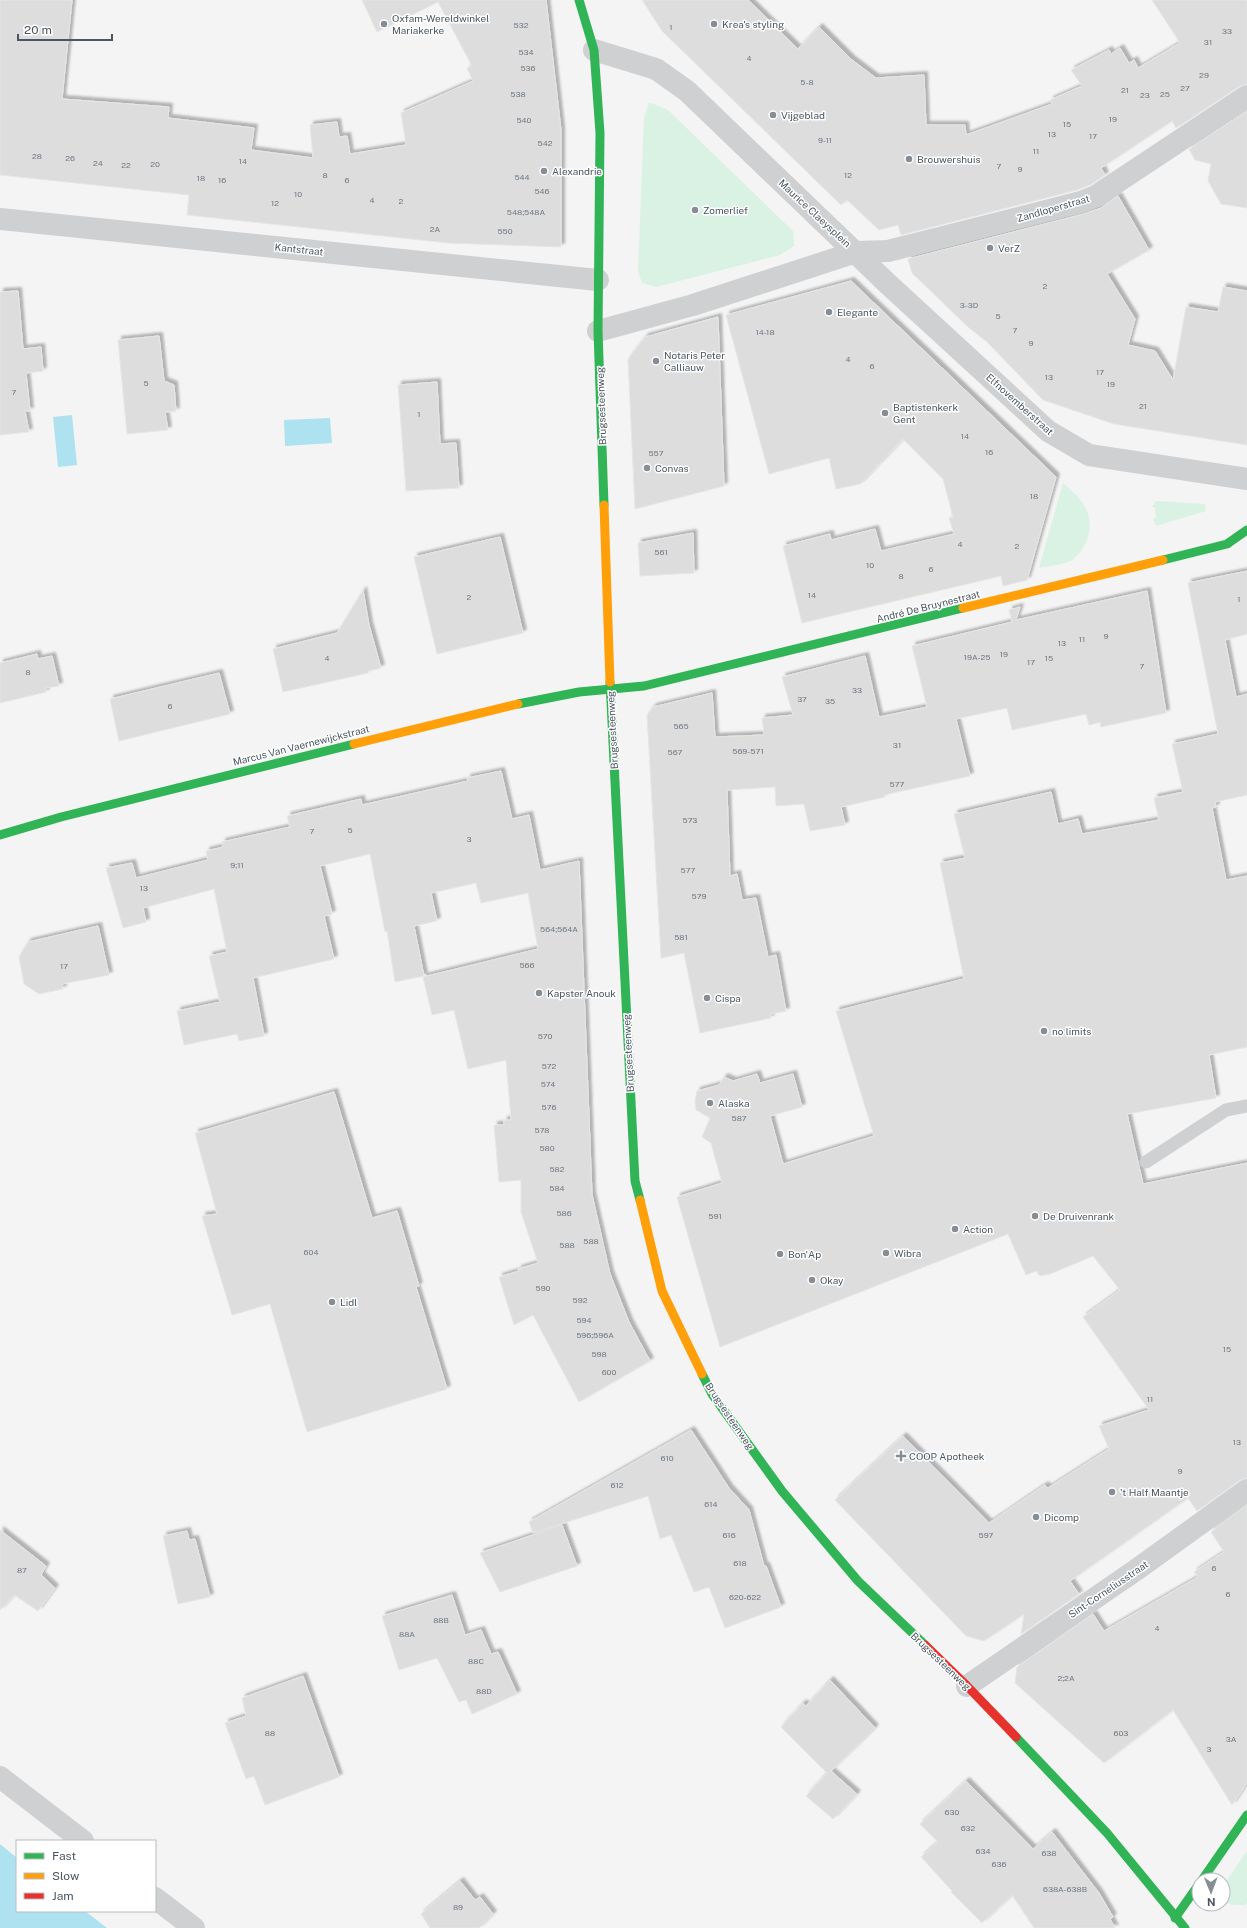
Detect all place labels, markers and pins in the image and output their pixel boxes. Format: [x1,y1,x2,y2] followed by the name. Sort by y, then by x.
[392,12,489,36] place label: Oxfam-Wereldwinkel Mariakerke
[722,18,784,30] place label: Krea's styling
[379,19,389,29] marker: Oxfam-Wereldwinkel Mariakerke
[709,19,719,29] marker: Krea's styling
[781,109,825,121] place label: Vijgeblad
[768,110,778,120] marker: Vijgeblad
[917,153,980,165] place label: Brouwershuis
[904,154,914,164] marker: Brouwershuis
[552,165,602,177] place label: Alexandrie
[539,166,549,176] marker: Alexandrie
[703,204,748,216] place label: Zomerlief
[690,205,700,215] marker: Zomerlief
[998,242,1020,254] place label: VerZ
[985,243,995,253] marker: VerZ
[837,306,878,318] place label: Elegante
[824,307,834,317] marker: Elegante
[664,349,725,373] place label: Notaris Peter Calliauw
[651,356,661,366] marker: Notaris Peter Calliauw
[893,401,958,425] place label: Baptistenkerk Gent
[880,408,890,418] marker: Baptistenkerk Gent
[655,462,689,474] place label: Convas
[642,463,652,473] marker: Convas
[547,987,616,999] place label: Kapster Anouk
[534,988,544,998] marker: Kapster Anouk
[715,992,741,1004] place label: Cispa
[702,993,712,1003] marker: Cispa
[1052,1025,1091,1037] place label: no limits
[1039,1026,1049,1036] marker: no limits
[718,1097,750,1109] place label: Alaska
[705,1098,715,1108] marker: Alaska
[1043,1210,1115,1222] place label: De Druivenrank
[1030,1211,1040,1221] marker: De Druivenrank
[963,1223,993,1235] place label: Action
[950,1224,960,1234] marker: Action
[894,1247,921,1259] place label: Wibra
[788,1248,821,1260] place label: Bon'Ap
[881,1248,891,1258] marker: Wibra
[775,1249,785,1259] marker: Bon'Ap
[820,1274,844,1286] place label: Okay
[807,1275,817,1285] marker: Okay
[340,1296,357,1308] place label: Lidl
[327,1297,337,1307] marker: Lidl
[909,1450,985,1462] place label: COOP Apotheek
[896,1451,906,1461] marker: COOP Apotheek
[1120,1486,1189,1498] place label: 't Half Maantje
[1107,1487,1117,1497] marker: 't Half Maantje
[1044,1511,1079,1523] place label: Dicomp
[1031,1512,1041,1522] marker: Dicomp

